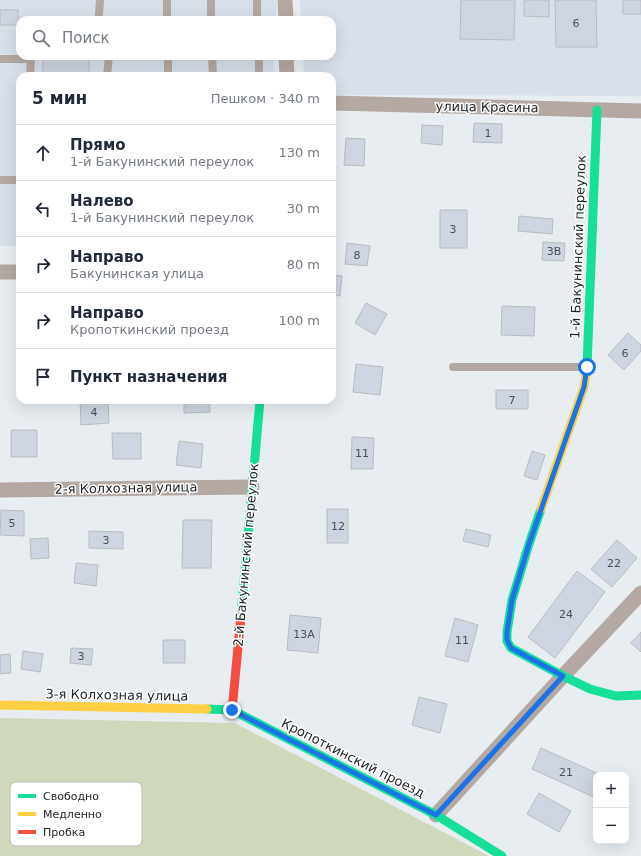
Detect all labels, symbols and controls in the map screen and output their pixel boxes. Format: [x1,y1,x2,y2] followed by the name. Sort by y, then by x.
[16,16,336,60] search box
[573,17,580,30] house number: 6
[30,27,52,49] icon: search
[62,29,110,47] text: Поиск
[32,88,87,108] text: 5 мин
[211,91,320,106] text: Пешком · 340 m
[435,99,539,115] street label: улица Красина
[485,127,492,140] house number: 1
[70,136,126,154] text: Прямо
[32,142,54,164] icon: ahead
[278,145,320,160] text: 130 m
[70,154,254,169] text: 1-й Бакунинский переулок
[567,155,589,339] street label: 1-й Бакунинский переулок
[70,192,134,210] text: Налево
[32,198,54,220] icon: left
[287,201,320,216] text: 30 m
[70,210,254,225] text: 1-й Бакунинский переулок
[450,223,457,236] house number: 3
[547,245,561,258] house number: 3В
[70,248,144,266] text: Направо
[354,249,361,262] house number: 8
[32,254,54,276] icon: right
[287,257,320,272] text: 80 m
[70,266,204,281] text: Бакунинская улица
[70,304,144,322] text: Направо
[32,310,54,332] icon: right
[278,313,320,328] text: 100 m
[70,322,229,337] text: Кропоткинский проезд
[622,347,629,360] house number: 6
[578,358,596,376] route start
[32,366,54,388] icon: arrive
[70,368,227,386] text: Пункт назначения
[509,394,516,407] house number: 7
[91,406,98,419] house number: 4
[355,447,369,460] house number: 11
[231,463,262,647] street label: 2-й Бакунинский переулок
[55,479,197,497] street label: 2-я Колхозная улица
[9,517,16,530] house number: 5
[331,520,345,533] house number: 12
[103,534,110,547] house number: 3
[607,557,621,570] house number: 22
[559,608,573,621] house number: 24
[293,628,315,641] house number: 13А
[455,634,469,647] house number: 11
[78,650,85,663] house number: 3
[46,686,188,704] street label: 3-я Колхозная улица
[223,701,241,719] route end
[279,715,427,801] street label: Кропоткинский проезд
[559,766,573,779] house number: 21
[593,772,629,844] map controls
[593,772,629,808] button: +
[10,782,142,846] legend
[43,790,99,803] text: Свободно
[43,808,102,821] text: Медленно
[593,808,629,844] button: −
[43,826,85,839] text: Пробка

